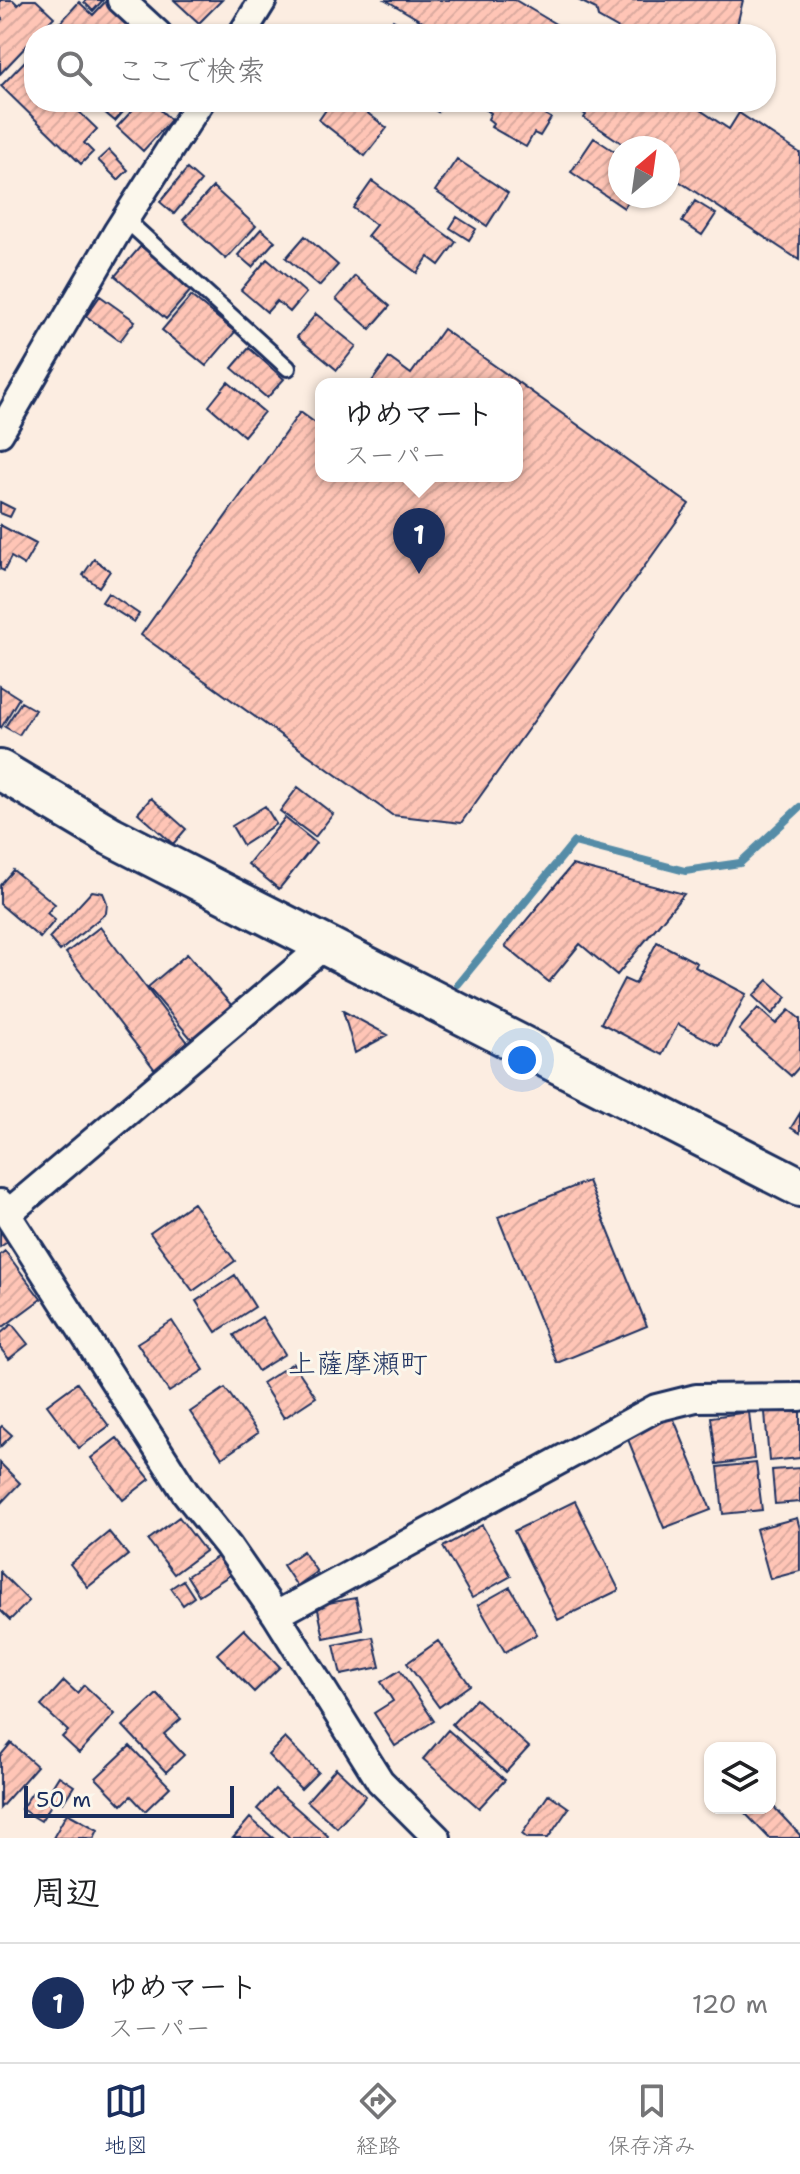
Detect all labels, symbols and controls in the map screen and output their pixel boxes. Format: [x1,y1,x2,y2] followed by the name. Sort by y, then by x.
[24,24,776,112] search box
[52,46,96,90] icon: search
[116,50,266,91] text: ここで検索
[608,136,680,208] north arrow
[315,378,523,482] popup
[344,393,494,434] text: ゆめマート
[344,437,447,472] text: スーパー
[393,508,445,574] pin: 1
[502,1040,542,1080] your location
[288,1344,428,1382] district label: 上薩摩瀬町
[704,1742,776,1814] map controls
[704,1742,776,1814] button: layers
[24,1782,234,1818] scale bar
[36,1785,91,1814] text: 50 m
[32,1869,100,1915] text: 周辺
[108,1966,258,2007] text: ゆめマート
[52,1986,64,2021] text: 1
[692,1986,768,2021] text: 120 m
[108,2010,211,2045] text: スーパー
[104,2079,148,2160] tab: 地図
[356,2079,400,2160] tab: 経路
[608,2079,696,2160] tab: 保存済み

